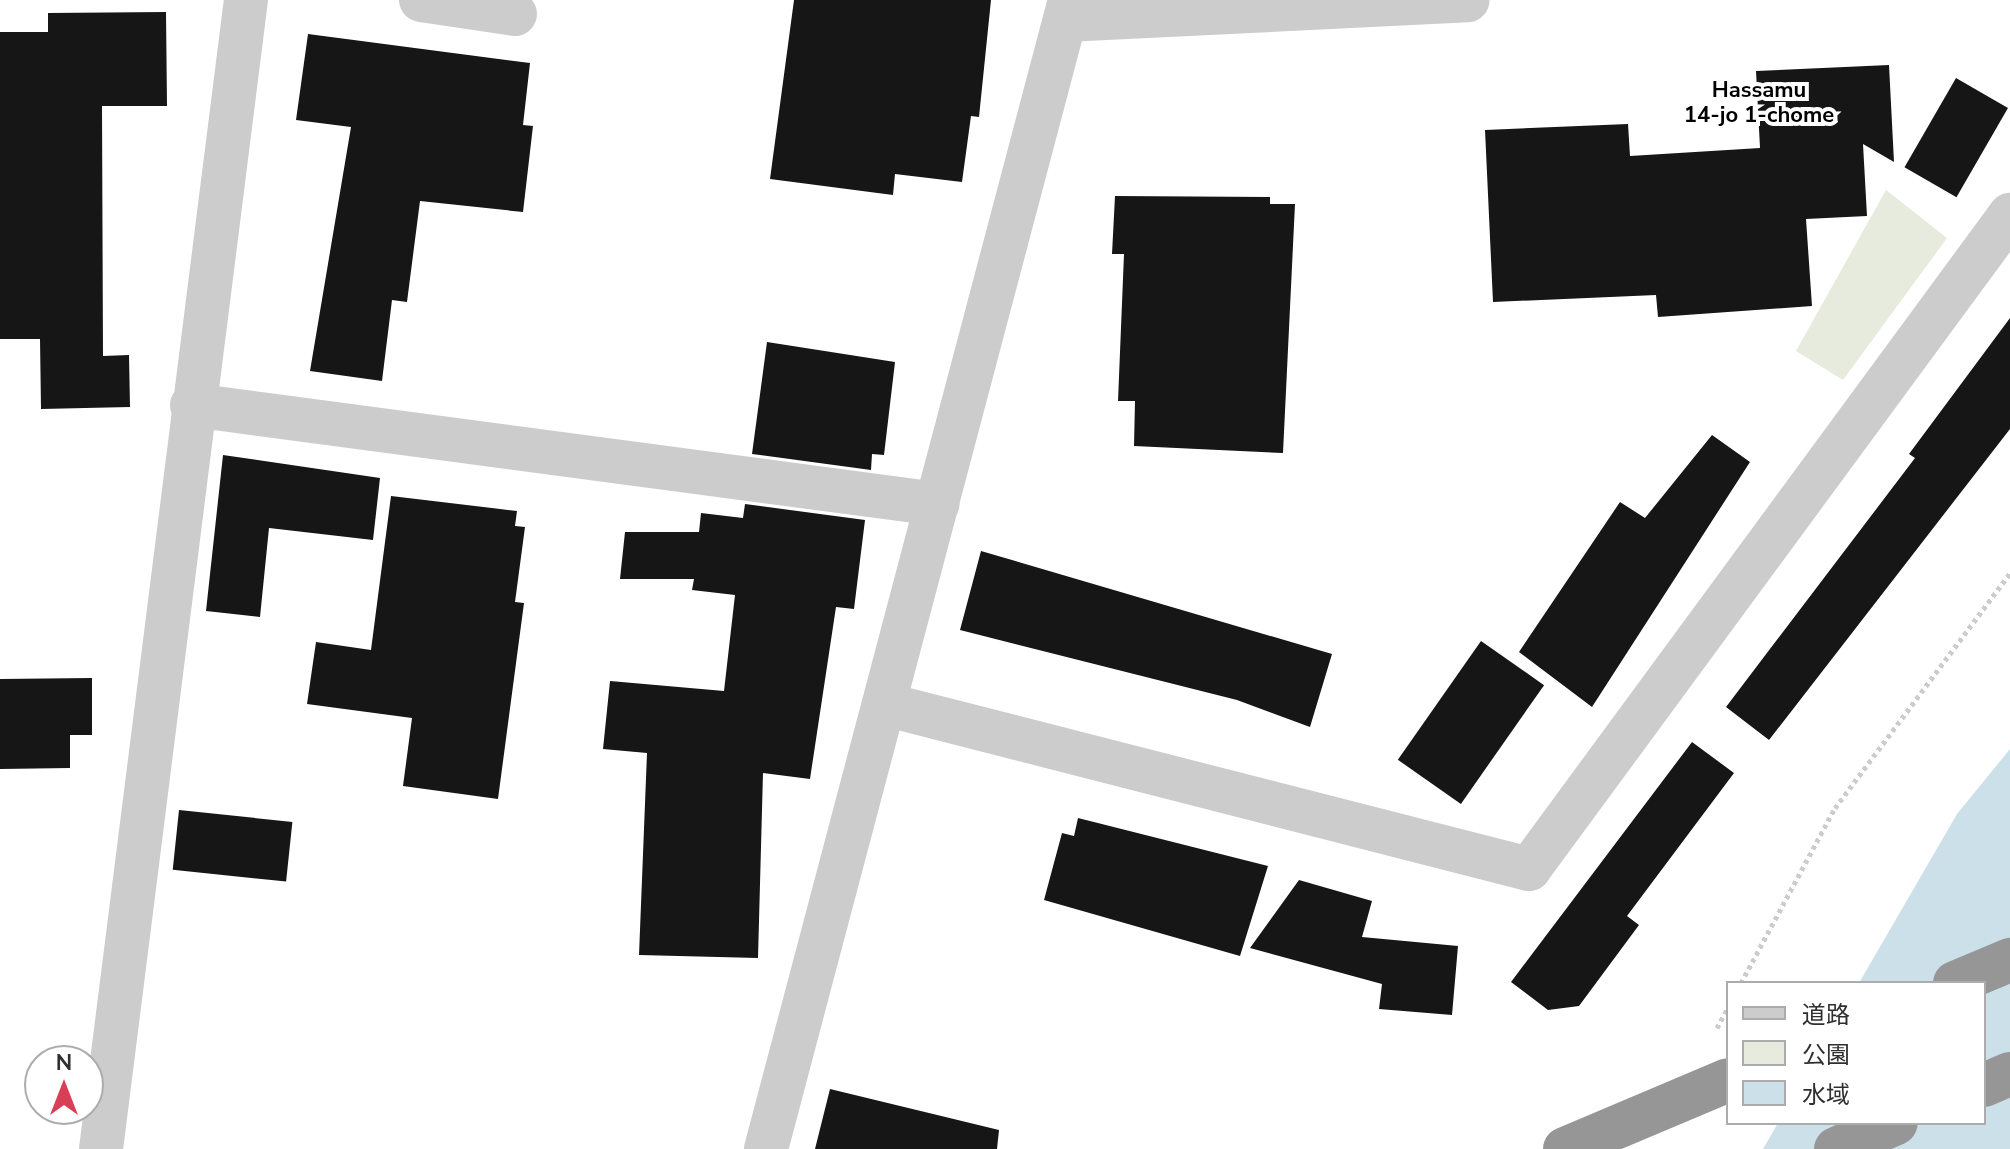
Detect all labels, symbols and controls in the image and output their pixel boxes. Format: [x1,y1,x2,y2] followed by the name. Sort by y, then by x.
[1684,77,1834,128] district label: Hassamu 14-jo 1-chome
[1726,981,1986,1125] legend
[1802,999,1850,1031] text: 道路
[1802,1039,1850,1071] text: 公園
[24,1045,104,1125] north arrow
[56,1048,72,1078] text: N
[1802,1079,1850,1111] text: 水域

